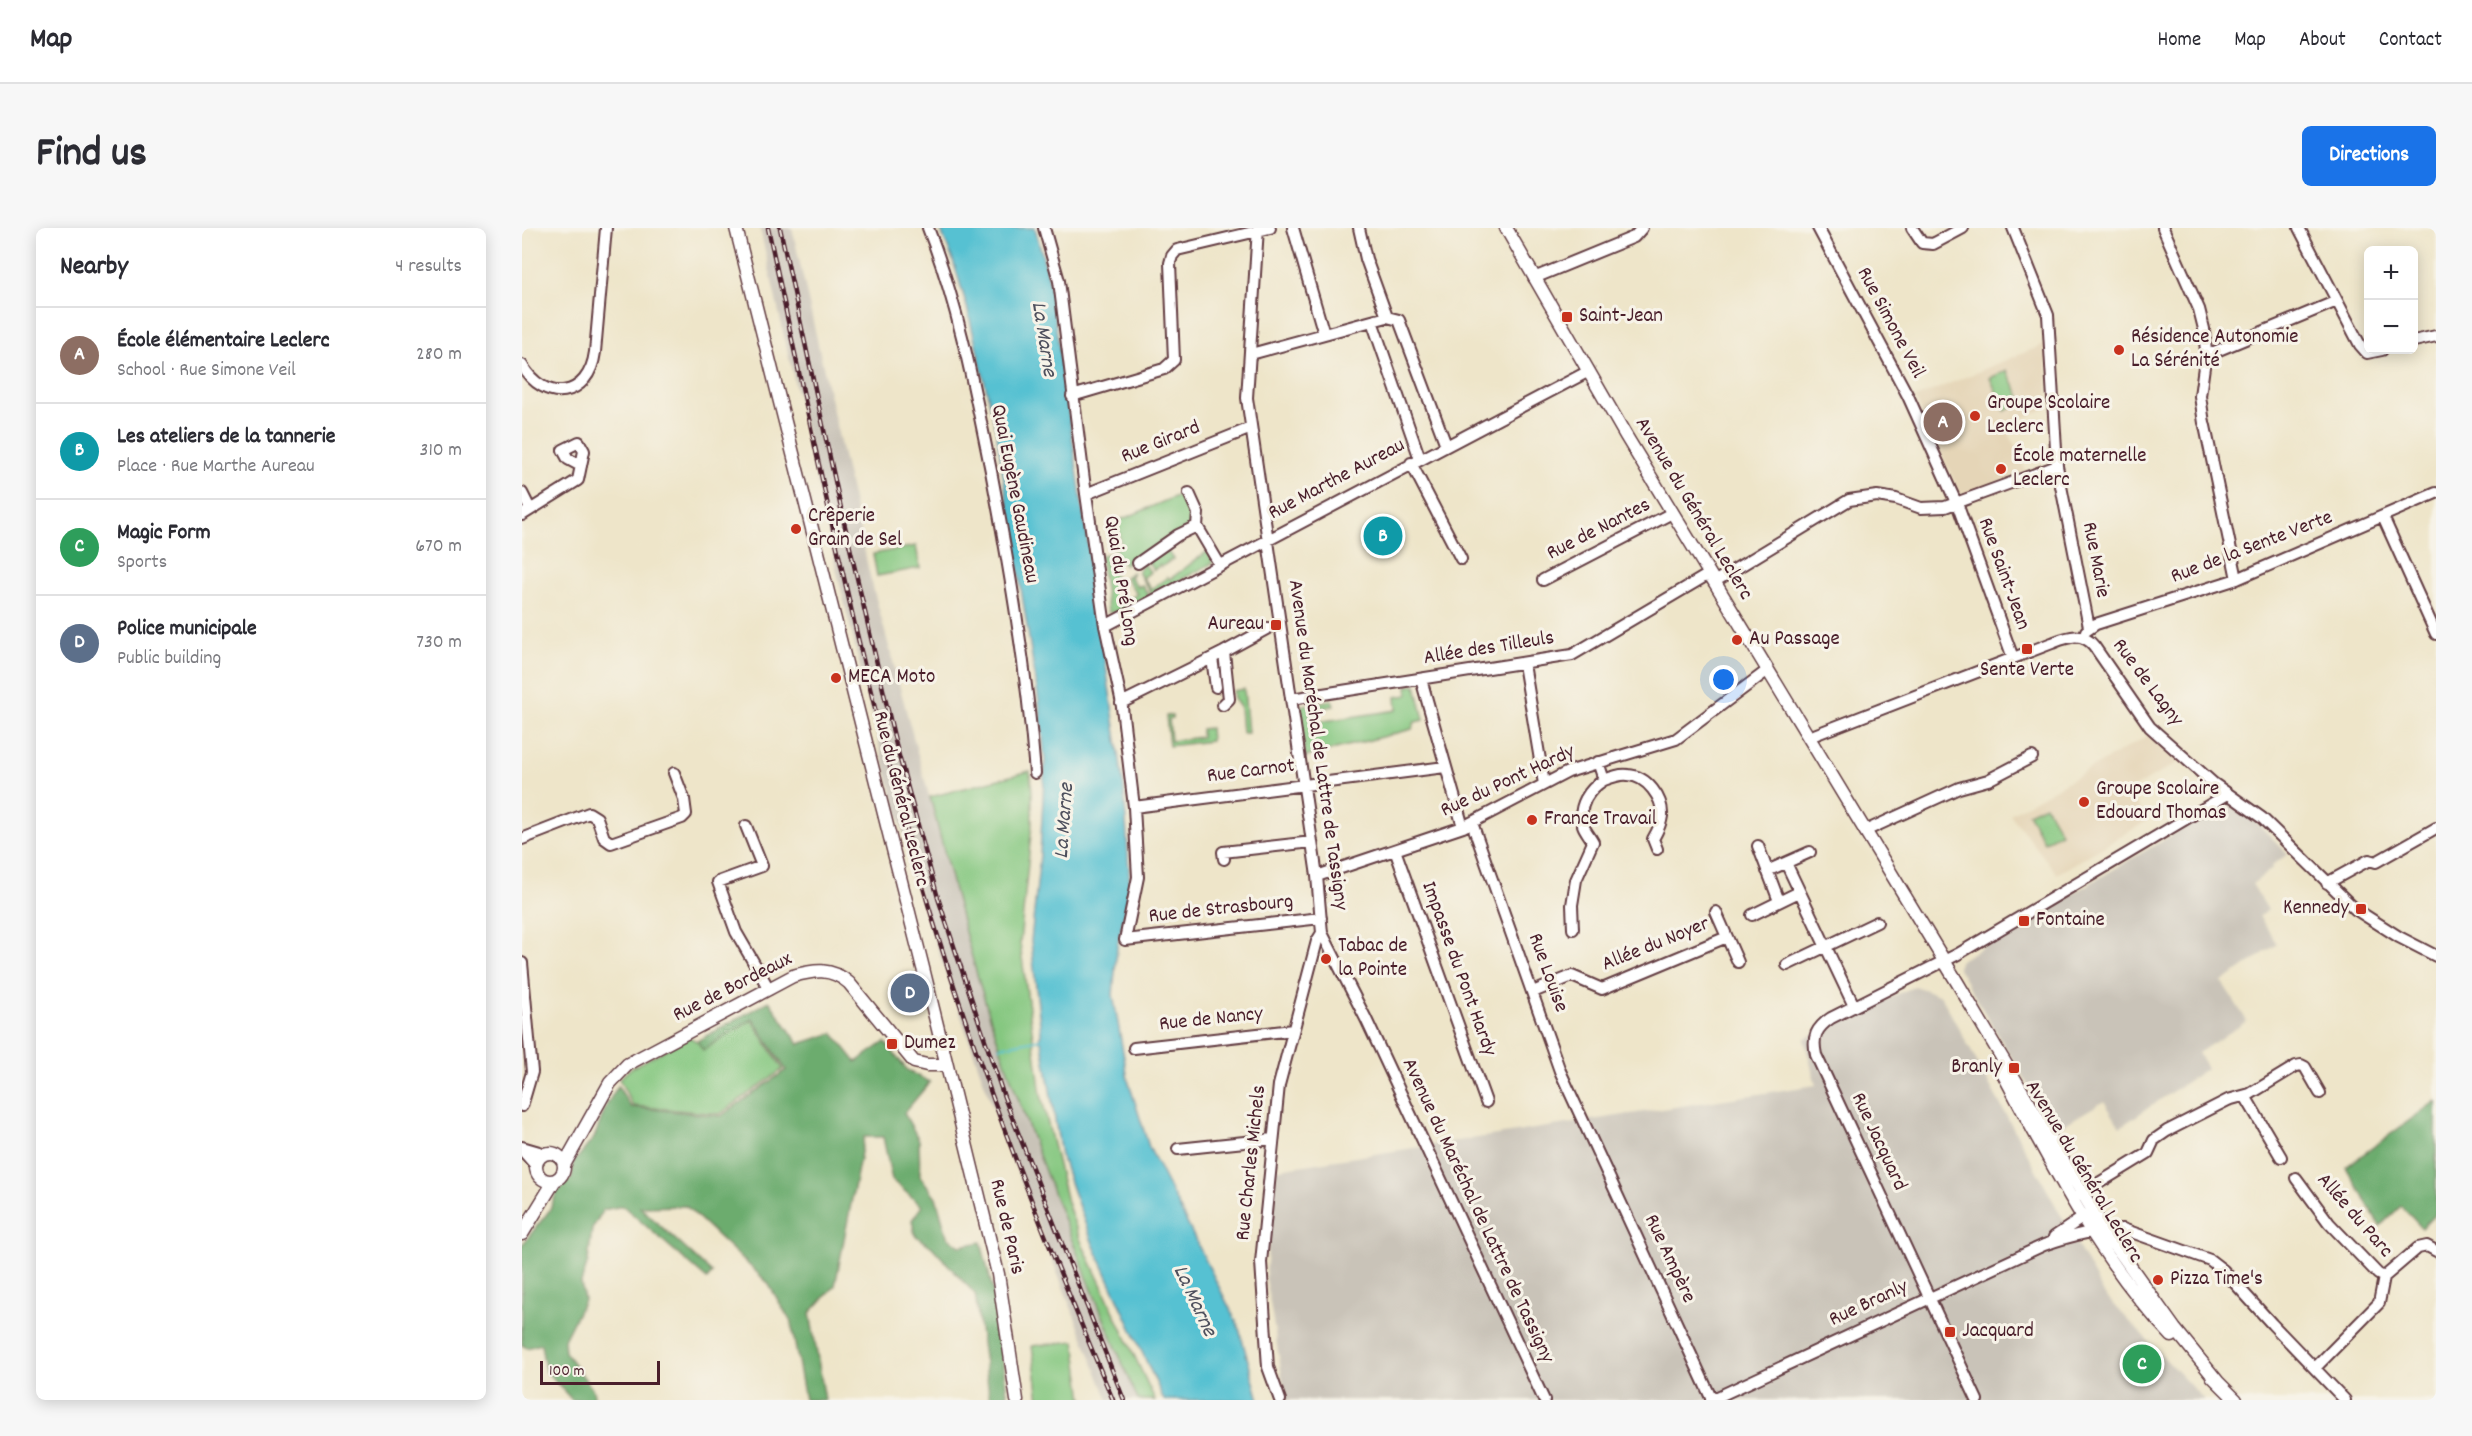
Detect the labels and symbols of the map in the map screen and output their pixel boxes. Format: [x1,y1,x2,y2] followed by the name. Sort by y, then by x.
[1848,262,1932,384] street label: Rue Simone Veil
[1022,299,1064,380] water label: La Marne
[1579,302,1663,332] place label: Saint-Jean
[1560,310,1574,324] marker: Saint-Jean
[2131,323,2298,377] place label: Résidence Autonomie La Sérénité
[2112,343,2126,357] marker: Résidence Autonomie La Sérénité
[1987,389,2110,443] place label: Groupe Scolaire Leclerc
[1924,400,1962,444] pin: A
[982,402,1046,586] street label: Quai Eugène Gaudineau
[1968,409,1982,423] marker: Groupe Scolaire Leclerc
[1626,412,1760,606] street label: Avenue du Général Leclerc
[1117,414,1205,472] street label: Rue Girard
[1263,431,1411,529] street label: Rue Marthe Aureau
[2013,442,2147,496] place label: École maternelle Leclerc
[1994,462,2008,476] marker: École maternelle Leclerc
[1542,491,1656,569] street label: Rue de Nantes
[808,502,902,556] place label: Crêperie Grain de Sel
[2167,503,2337,593] street label: Rue de la Sente Verte
[1095,514,1145,648] street label: Quai du Pré Long
[1364,514,1402,558] pin: B
[1969,514,2037,634] street label: Rue Saint-Jean
[2073,520,2117,600] street label: Rue Marie
[789,522,803,536] marker: Crêperie Grain de Sel
[1279,578,1355,913] street label: Avenue du Maréchal de Lattre de Tassigny
[1208,610,1264,640] place label: Aureau
[1269,618,1283,632] marker: Aureau
[1422,624,1556,674] street label: Allée des Tilleuls
[1749,625,1840,655] place label: Au Passage
[1730,633,1744,647] marker: Au Passage
[2104,633,2190,734] street label: Rue de Lagny
[2020,642,2034,656] marker: Sente Verte
[1980,656,2074,686] place label: Sente Verte
[848,663,935,693] place label: MECA Moto
[1709,665,1738,694] your location
[829,671,843,685] marker: MECA Moto
[864,708,936,890] street label: Rue du Général Leclerc
[1436,738,1580,826] street label: Rue du Pont Hardy
[1205,752,1297,792] street label: Rue Carnot
[2096,775,2227,829] place label: Groupe Scolaire Edouard Thomas
[1047,781,1083,860] water label: La Marne
[2077,795,2091,809] marker: Groupe Scolaire Edouard Thomas
[1544,805,1657,835] place label: France Travail
[1525,813,1539,827] marker: France Travail
[1412,878,1504,1061] street label: Impasse du Pont Hardy
[1147,887,1295,933] street label: Rue de Strasbourg
[2283,894,2349,924] place label: Kennedy
[2354,902,2368,916] marker: Kennedy
[2036,906,2105,936] place label: Fontaine
[1598,910,1714,980] street label: Allée du Noyer
[2017,914,2031,928] marker: Fontaine
[1519,929,1575,1017] street label: Rue Louise
[1338,932,1408,986] place label: Tabac de la Pointe
[668,945,798,1031] street label: Rue de Bordeaux
[1319,952,1333,966] marker: Tabac de la Pointe
[890,970,930,1016] pin: D
[1158,1000,1265,1040] street label: Rue de Nancy
[904,1029,956,1059] place label: Dumez
[885,1037,899,1051] marker: Dumez
[1951,1053,2002,1083] place label: Branly
[1393,1054,1561,1369] street label: Avenue du Maréchal de Lattre de Tassigny
[2007,1061,2021,1075] marker: Branly
[2016,1075,2150,1269] street label: Avenue du Général Leclerc
[1229,1084,1275,1242] street label: Rue Charles Michels
[1842,1088,1914,1196] street label: Rue Jacquard
[2309,1167,2399,1265] street label: Allée du Parc
[980,1176,1032,1278] street label: Rue de Paris
[1635,1210,1703,1308] street label: Rue Ampère
[1164,1260,1225,1343] water label: La Marne
[2170,1265,2263,1295] place label: Pizza Time's
[1825,1272,1914,1335] street label: Rue Branly
[2151,1273,2165,1287] marker: Pizza Time's
[1962,1317,2034,1347] place label: Jacquard
[1943,1325,1957,1339] marker: Jacquard
[2122,1342,2162,1386] pin: C
[540,1358,660,1386] scale bar

